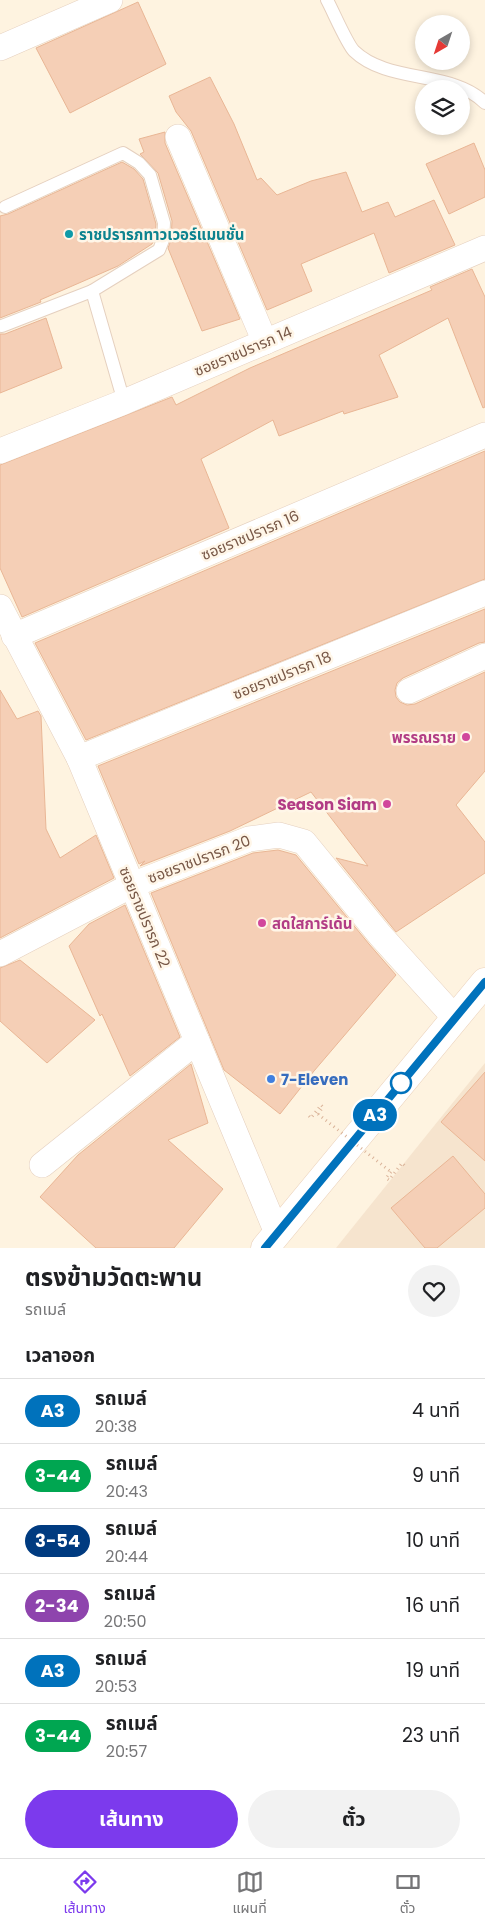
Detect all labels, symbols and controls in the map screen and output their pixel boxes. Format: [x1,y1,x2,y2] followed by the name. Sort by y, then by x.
[415,15,470,70] north arrow
[415,15,470,135] map controls
[415,80,470,135] button: layers
[79,224,244,245] place label: ราชปรารภทาวเวอร์แมนชั่น
[63,228,75,240] marker: ราชปรารภทาวเวอร์แมนชั่น
[191,321,295,381] street label: ซอยราชปรารภ 14
[198,505,302,565] street label: ซอยราชปรารภ 16
[230,646,334,704] street label: ซอยราชปรารภ 18
[392,727,456,748] place label: พรรณราย
[460,731,472,743] marker: พรรณราย
[277,794,377,815] place label: Season Siam
[381,798,393,810] marker: Season Siam
[145,830,253,888] street label: ซอยราชปรารภ 20
[114,863,176,971] street label: ซอยราชปรารภ 22
[272,913,352,934] place label: สดใสการ์เด้น
[256,917,268,929] marker: สดใสการ์เด้น
[281,1069,348,1090] place label: 7-Eleven
[390,1072,412,1094] unlabelled marker
[265,1073,277,1085] marker: 7-Eleven
[352,1099,398,1131] line badge: A3
[363,1102,387,1127] text: A3
[25,1261,202,1294] text: ตรงข้ามวัดตะพาน
[408,1265,460,1317] button: heart
[25,1298,66,1321] text: รถเมล์
[25,1342,95,1369] text: เวลาออก
[95,1385,147,1412] text: รถเมล์
[412,1397,460,1424] text: 4 นาที
[40,1398,65,1423] text: A3
[95,1415,137,1438] text: 20:38
[106,1450,158,1477] text: รถเมล์
[412,1462,460,1489] text: 9 นาที
[35,1463,81,1488] text: 3-44
[106,1480,148,1503] text: 20:43
[105,1515,157,1542] text: รถเมล์
[406,1527,460,1554] text: 10 นาที
[35,1528,80,1553] text: 3-54
[105,1545,148,1568] text: 20:44
[104,1580,156,1607] text: รถเมล์
[406,1592,460,1619] text: 16 นาที
[35,1593,79,1618] text: 2-34
[104,1610,147,1633] text: 20:50
[95,1645,147,1672] text: รถเมล์
[406,1657,460,1684] text: 19 นาที
[40,1658,65,1683] text: A3
[95,1675,137,1698] text: 20:53
[106,1710,158,1737] text: รถเมล์
[402,1722,460,1749] text: 23 นาที
[35,1723,81,1748] text: 3-44
[106,1740,147,1763] text: 20:57
[25,1790,238,1848] button: เส้นทาง
[248,1790,460,1848] button: ตั๋ว
[63,1868,106,1919] tab: เส้นทาง
[233,1868,267,1919] tab: แผนที่
[394,1868,422,1919] tab: ตั๋ว

